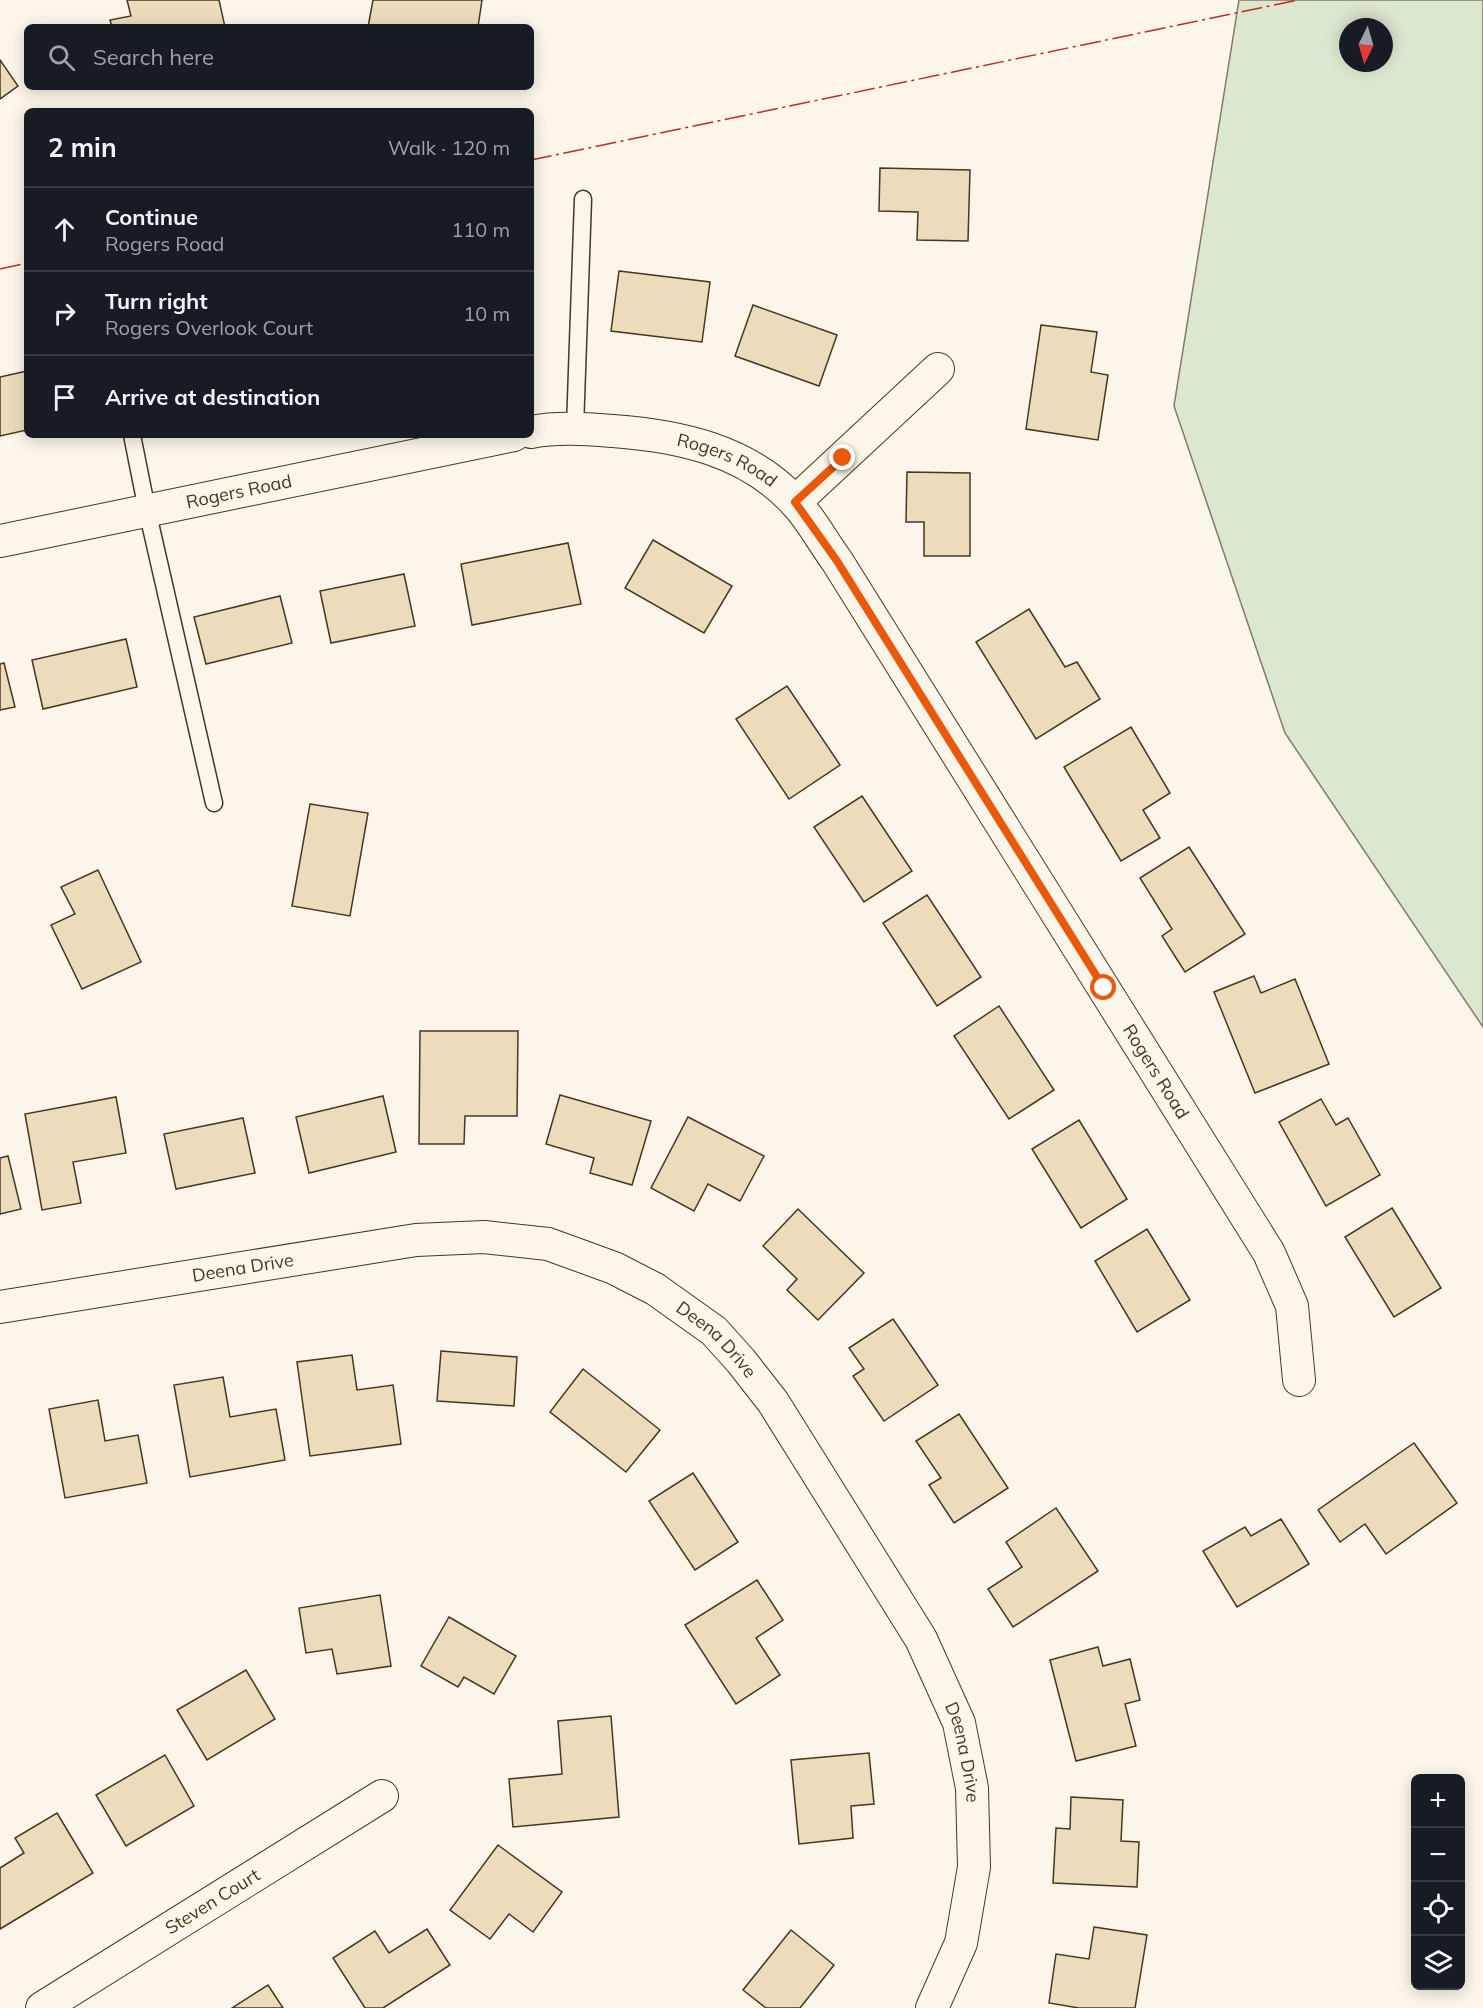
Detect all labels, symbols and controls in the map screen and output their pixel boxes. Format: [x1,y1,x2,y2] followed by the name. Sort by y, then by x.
[1339,18,1393,72] north arrow
[24,24,534,90] search box
[45,41,78,74] icon: search
[93,43,214,71] text: Search here
[48,131,117,164] text: 2 min
[388,135,510,160] text: Walk · 120 m
[105,203,198,231] text: Continue
[48,213,81,246] icon: ahead
[451,217,510,242] text: 110 m
[105,231,224,256] text: Rogers Road
[105,287,208,315] text: Turn right
[48,297,81,330] icon: right
[463,301,510,326] text: 10 m
[105,315,313,340] text: Rogers Overlook Court
[48,381,81,414] icon: arrive
[105,383,320,411] text: Arrive at destination
[675,428,782,492] street label: Rogers Road
[829,444,855,470] route end
[184,469,294,513] street label: Rogers Road
[1090,974,1116,1000] route start
[1118,1020,1194,1123] street label: Rogers Road
[190,1248,295,1287] street label: Deena Drive
[672,1296,762,1382] street label: Deena Drive
[940,1698,984,1803] street label: Deena Drive
[1411,1774,1465,1990] map controls
[1411,1774,1465,1828] button: +
[1411,1828,1465,1882] button: −
[161,1863,264,1939] street label: Steven Court
[1411,1882,1465,1936] button: locate
[1411,1936,1465,1990] button: layers

